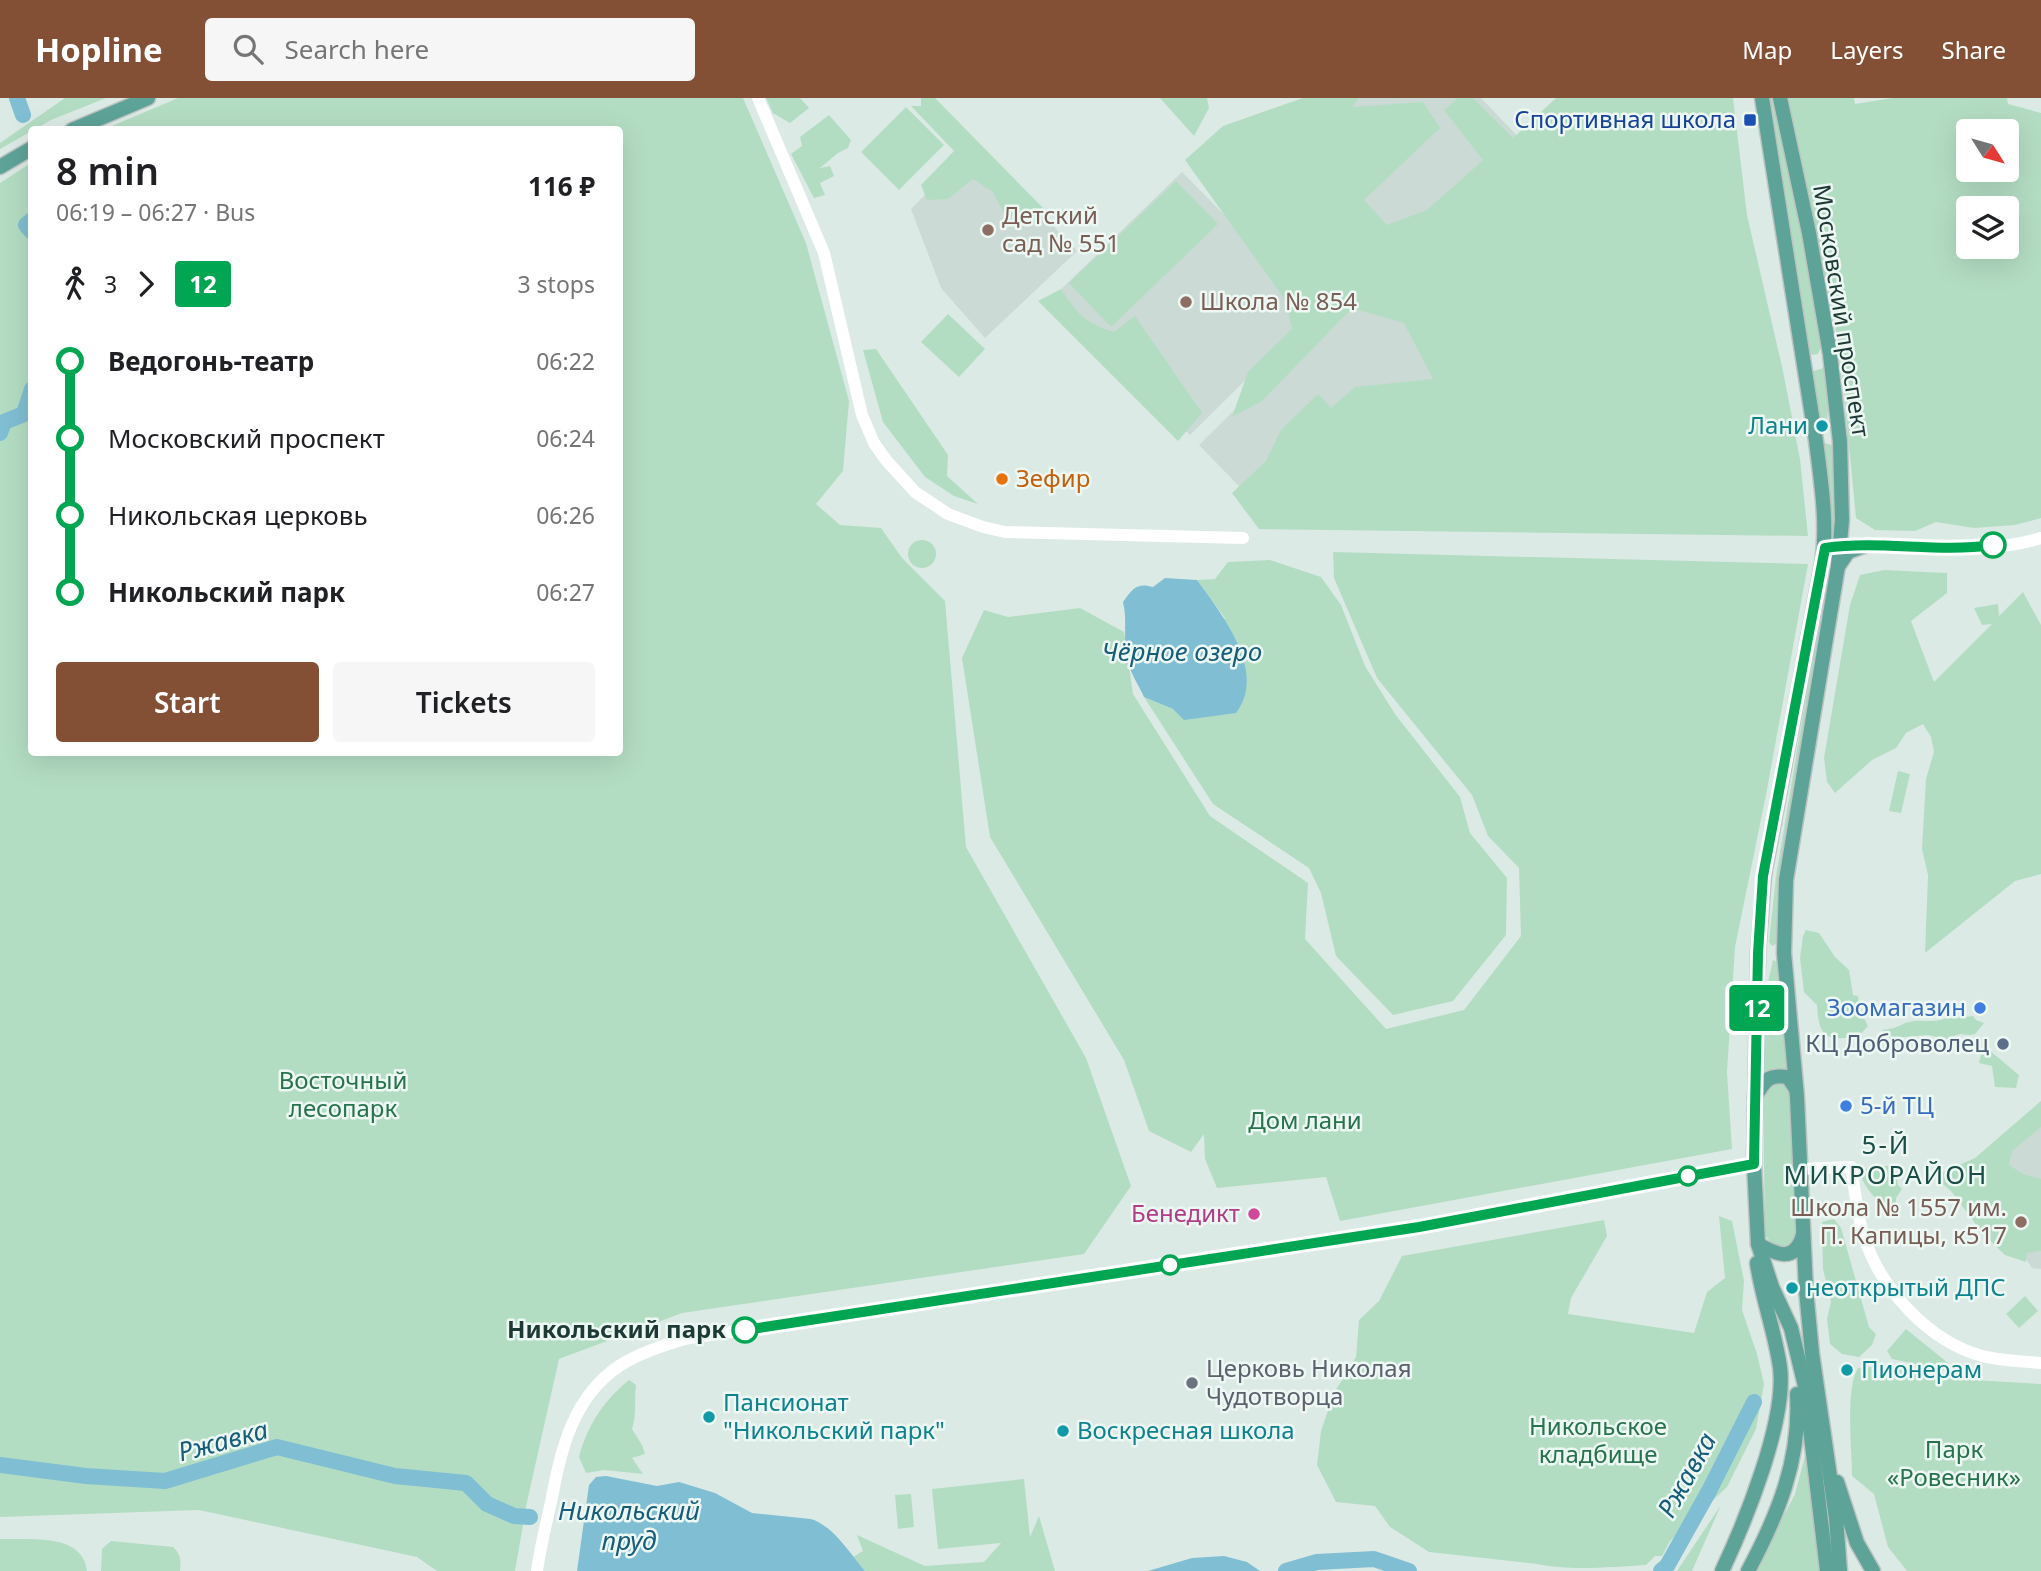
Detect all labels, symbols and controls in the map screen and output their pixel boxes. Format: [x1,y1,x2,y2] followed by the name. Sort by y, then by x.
[205,18,695,81] search box
[35,27,163,72] text: Hopline
[229,30,267,68] icon: search
[285,31,429,67] text: Search here
[1742,33,1792,66] text: Map
[1830,33,1904,66] text: Layers
[1942,33,2006,66] text: Share
[1514,102,1736,135] place label: Спортивная школа
[1742,112,1758,128] marker: Спортивная школа
[1956,119,2020,182] north arrow
[1956,119,2019,259] map controls
[56,144,159,196] text: 8 min
[528,168,595,204] text: 116 ₽
[1806,182,1879,439] street label: Московский проспект
[56,196,255,228] text: 06:19 – 06:27 · Bus
[1956,196,2019,259] button: layers
[1002,198,1120,259] place label: Детский сад № 551
[980,222,996,238] marker: Детский сад № 551
[56,265,94,303] icon: walk
[127,265,165,303] icon: forward
[189,267,217,300] text: 12
[104,268,117,300] text: 3
[517,268,595,300] text: 3 stops
[1200,284,1357,317] place label: Школа № 854
[1178,294,1194,310] marker: Школа № 854
[108,343,314,379] text: Ведогонь-театр
[536,345,595,377] text: 06:22
[1748,408,1808,441] place label: Лани
[1814,418,1830,434] marker: Лани
[108,420,385,456] text: Московский проспект
[536,422,595,454] text: 06:24
[1016,461,1090,494] place label: Зефир
[994,471,1010,487] marker: Зефир
[108,497,368,533] text: Никольская церковь
[536,499,595,531] text: 06:26
[1980,532,2006,558] unlabelled marker
[108,574,345,610] text: Никольский парк
[536,576,595,608] text: 06:27
[1102,633,1262,669] water label: Чёрное озеро
[56,662,319,742] button: Start
[333,662,595,742] button: Tickets
[1726,985,1788,1031] line badge: 12
[1827,990,1966,1023] place label: Зоомагазин
[1743,991,1771,1024] text: 12
[1972,1000,1988,1016] marker: Зоомагазин
[1805,1026,1989,1059] place label: КЦ Доброволец
[1995,1036,2011,1052] marker: КЦ Доброволец
[279,1063,407,1124] park label: Восточный лесопарк
[1860,1088,1934,1121] place label: 5-й ТЦ
[1838,1098,1854,1114] marker: 5-й ТЦ
[1248,1103,1362,1136] park label: Дом лани
[1784,1126,1988,1192] district label: 5-Й МИКРОРАЙОН
[1678,1166,1698,1186] unlabelled marker
[1790,1190,2007,1251] place label: Школа № 1557 им. П. Капицы, к517
[1131,1196,1240,1229] place label: Бенедикт
[1246,1206,1262,1222] marker: Бенедикт
[2013,1214,2029,1230] marker: Школа № 1557 им. П. Капицы, к517
[1160,1255,1180,1275] unlabelled marker
[1806,1270,2006,1303] place label: неоткрытый ДПС
[1784,1280,1800,1296] marker: неоткрытый ДПС
[507,1312,726,1345] place label: Никольский парк
[732,1317,758,1343] marker: Никольский парк
[1206,1351,1412,1412] place label: Церковь Николая Чудотворца
[1861,1352,1982,1385] place label: Пионерам
[1839,1362,1855,1378] marker: Пионерам
[1184,1375,1200,1391] marker: Церковь Николая Чудотворца
[723,1385,945,1446] place label: Пансионат "Никольский парк"
[701,1409,717,1425] marker: Пансионат "Никольский парк"
[1529,1409,1667,1470] park label: Никольское кладбище
[174,1411,272,1469] water label: Ржавка
[1077,1413,1295,1446] place label: Воскресная школа
[1055,1423,1071,1439] marker: Воскресная школа
[1648,1425,1724,1523] water label: Ржавка
[1887,1432,2021,1493] park label: Парк «Ровесник»
[558,1492,700,1558] water label: Никольский пруд

